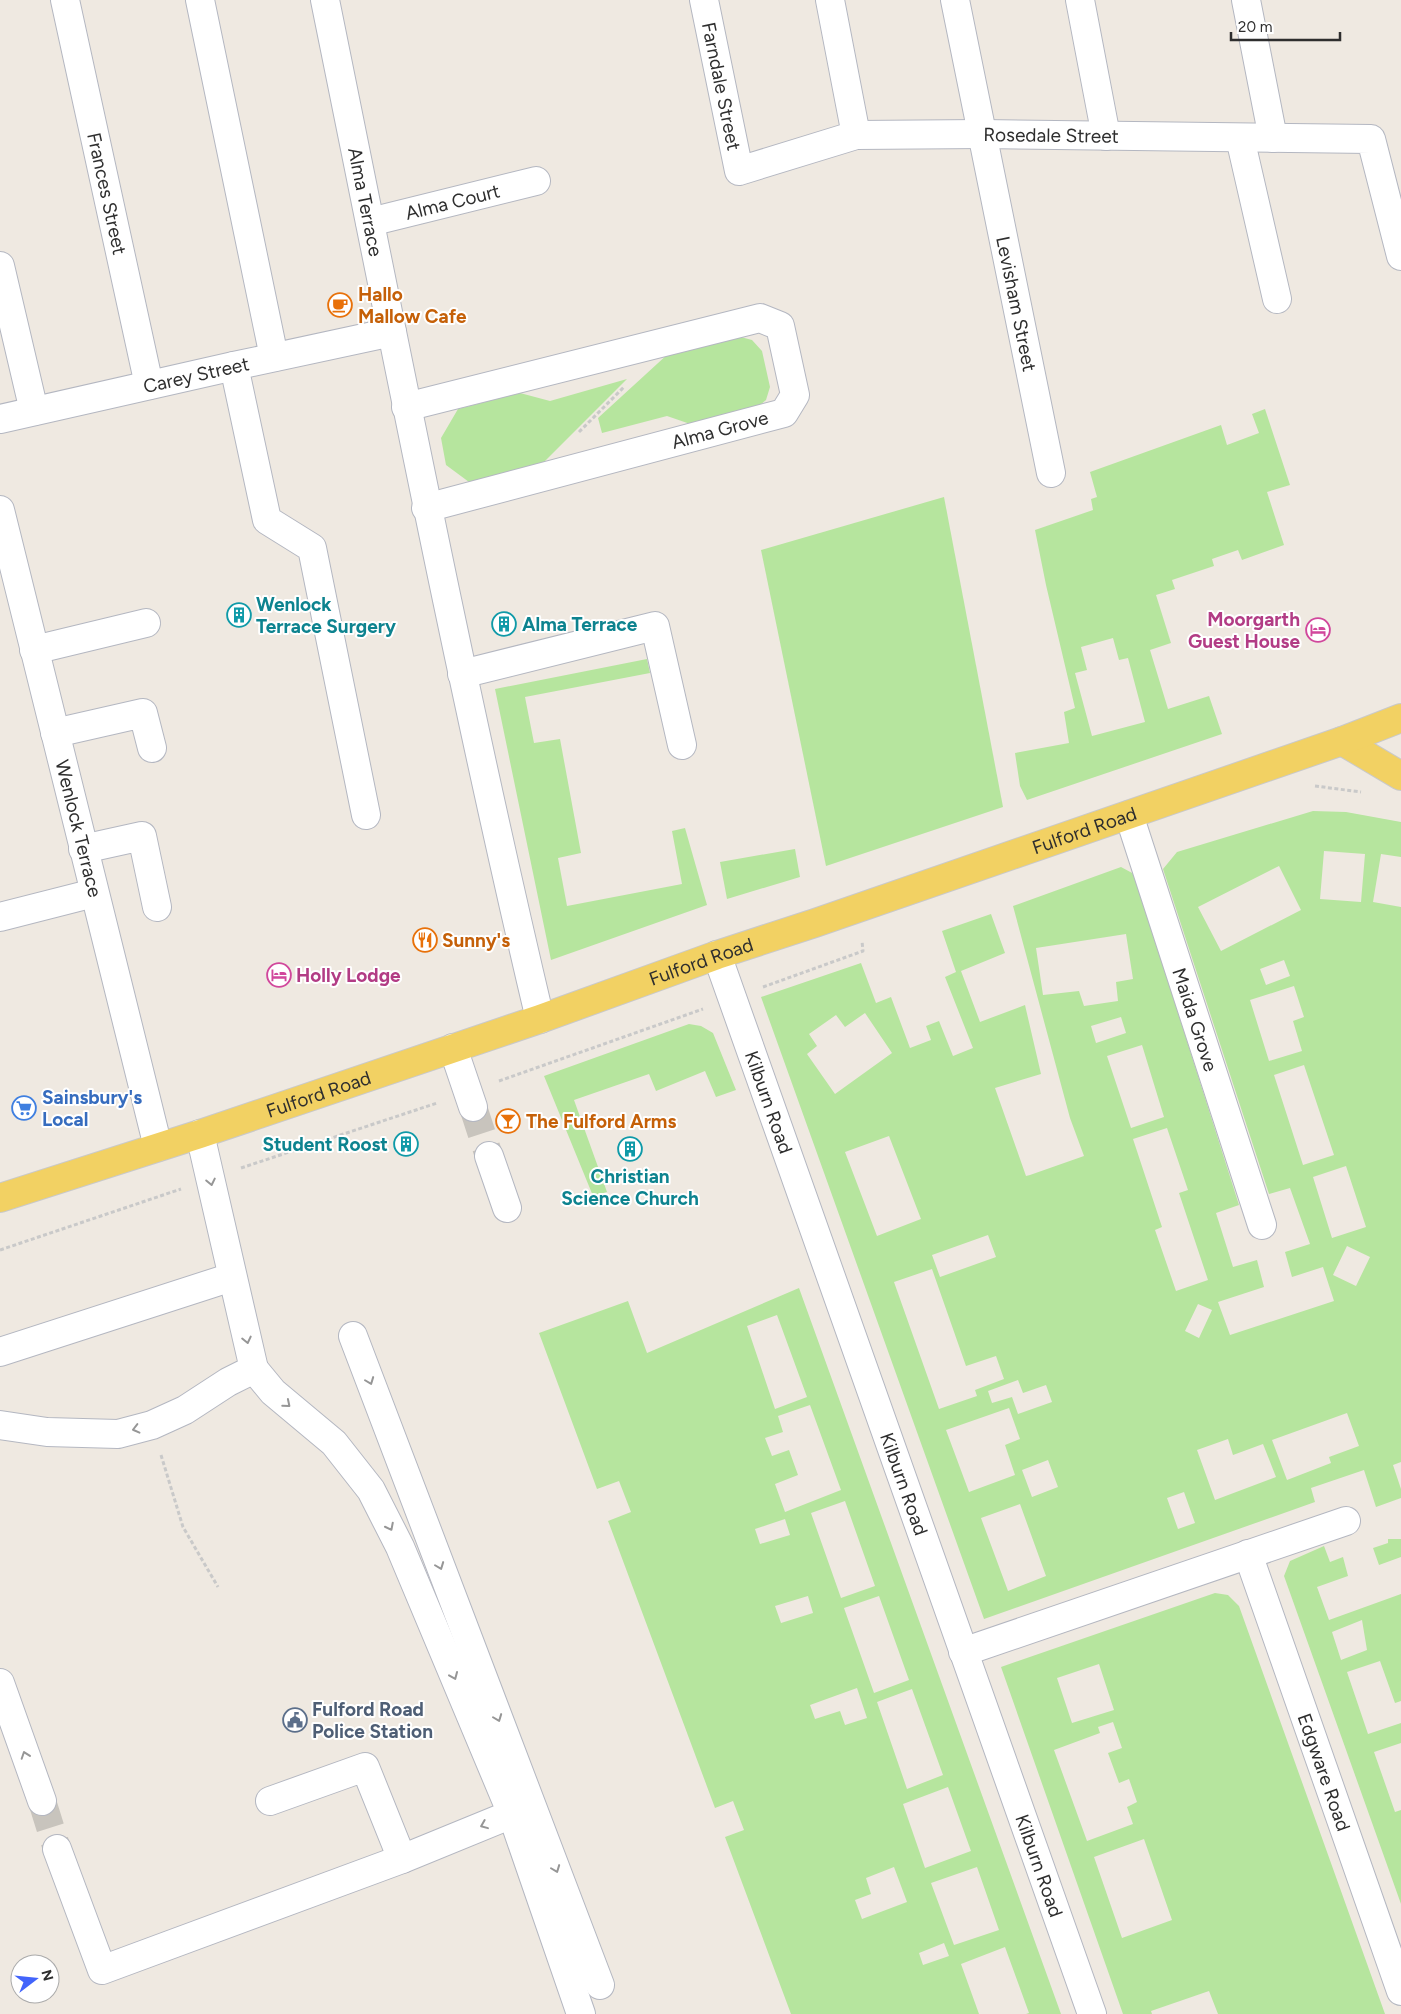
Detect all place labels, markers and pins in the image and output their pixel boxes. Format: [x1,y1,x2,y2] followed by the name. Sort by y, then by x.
[358,283,467,328] place label: Hallo Mallow Cafe
[327,292,353,318] cafe icon: Hallo Mallow Cafe
[256,593,396,638] place label: Wenlock Terrace Surgery
[226,602,252,628] building icon: Wenlock Terrace Surgery
[1188,608,1300,653] place label: Moorgarth Guest House
[491,611,517,637] building icon: Alma Terrace
[522,613,638,636] place label: Alma Terrace
[1305,617,1331,643] hotel icon: Moorgarth Guest House
[412,927,438,953] restaurant icon: Sunny's
[442,929,510,952] place label: Sunny's
[266,962,292,988] hotel icon: Holly Lodge
[296,964,401,987] place label: Holly Lodge
[42,1086,142,1131] place label: Sainsbury's Local
[11,1095,37,1121] supermarket icon: Sainsbury's Local
[495,1108,521,1134] bar icon: The Fulford Arms
[526,1110,676,1133] place label: The Fulford Arms
[393,1131,419,1157] building icon: Student Roost
[262,1133,388,1156] place label: Student Roost
[617,1136,643,1162] building icon: Christian Science Church
[561,1165,699,1210] place label: Christian Science Church
[312,1698,433,1743] place label: Fulford Road Police Station
[282,1707,308,1733] public building icon: Fulford Road Police Station

